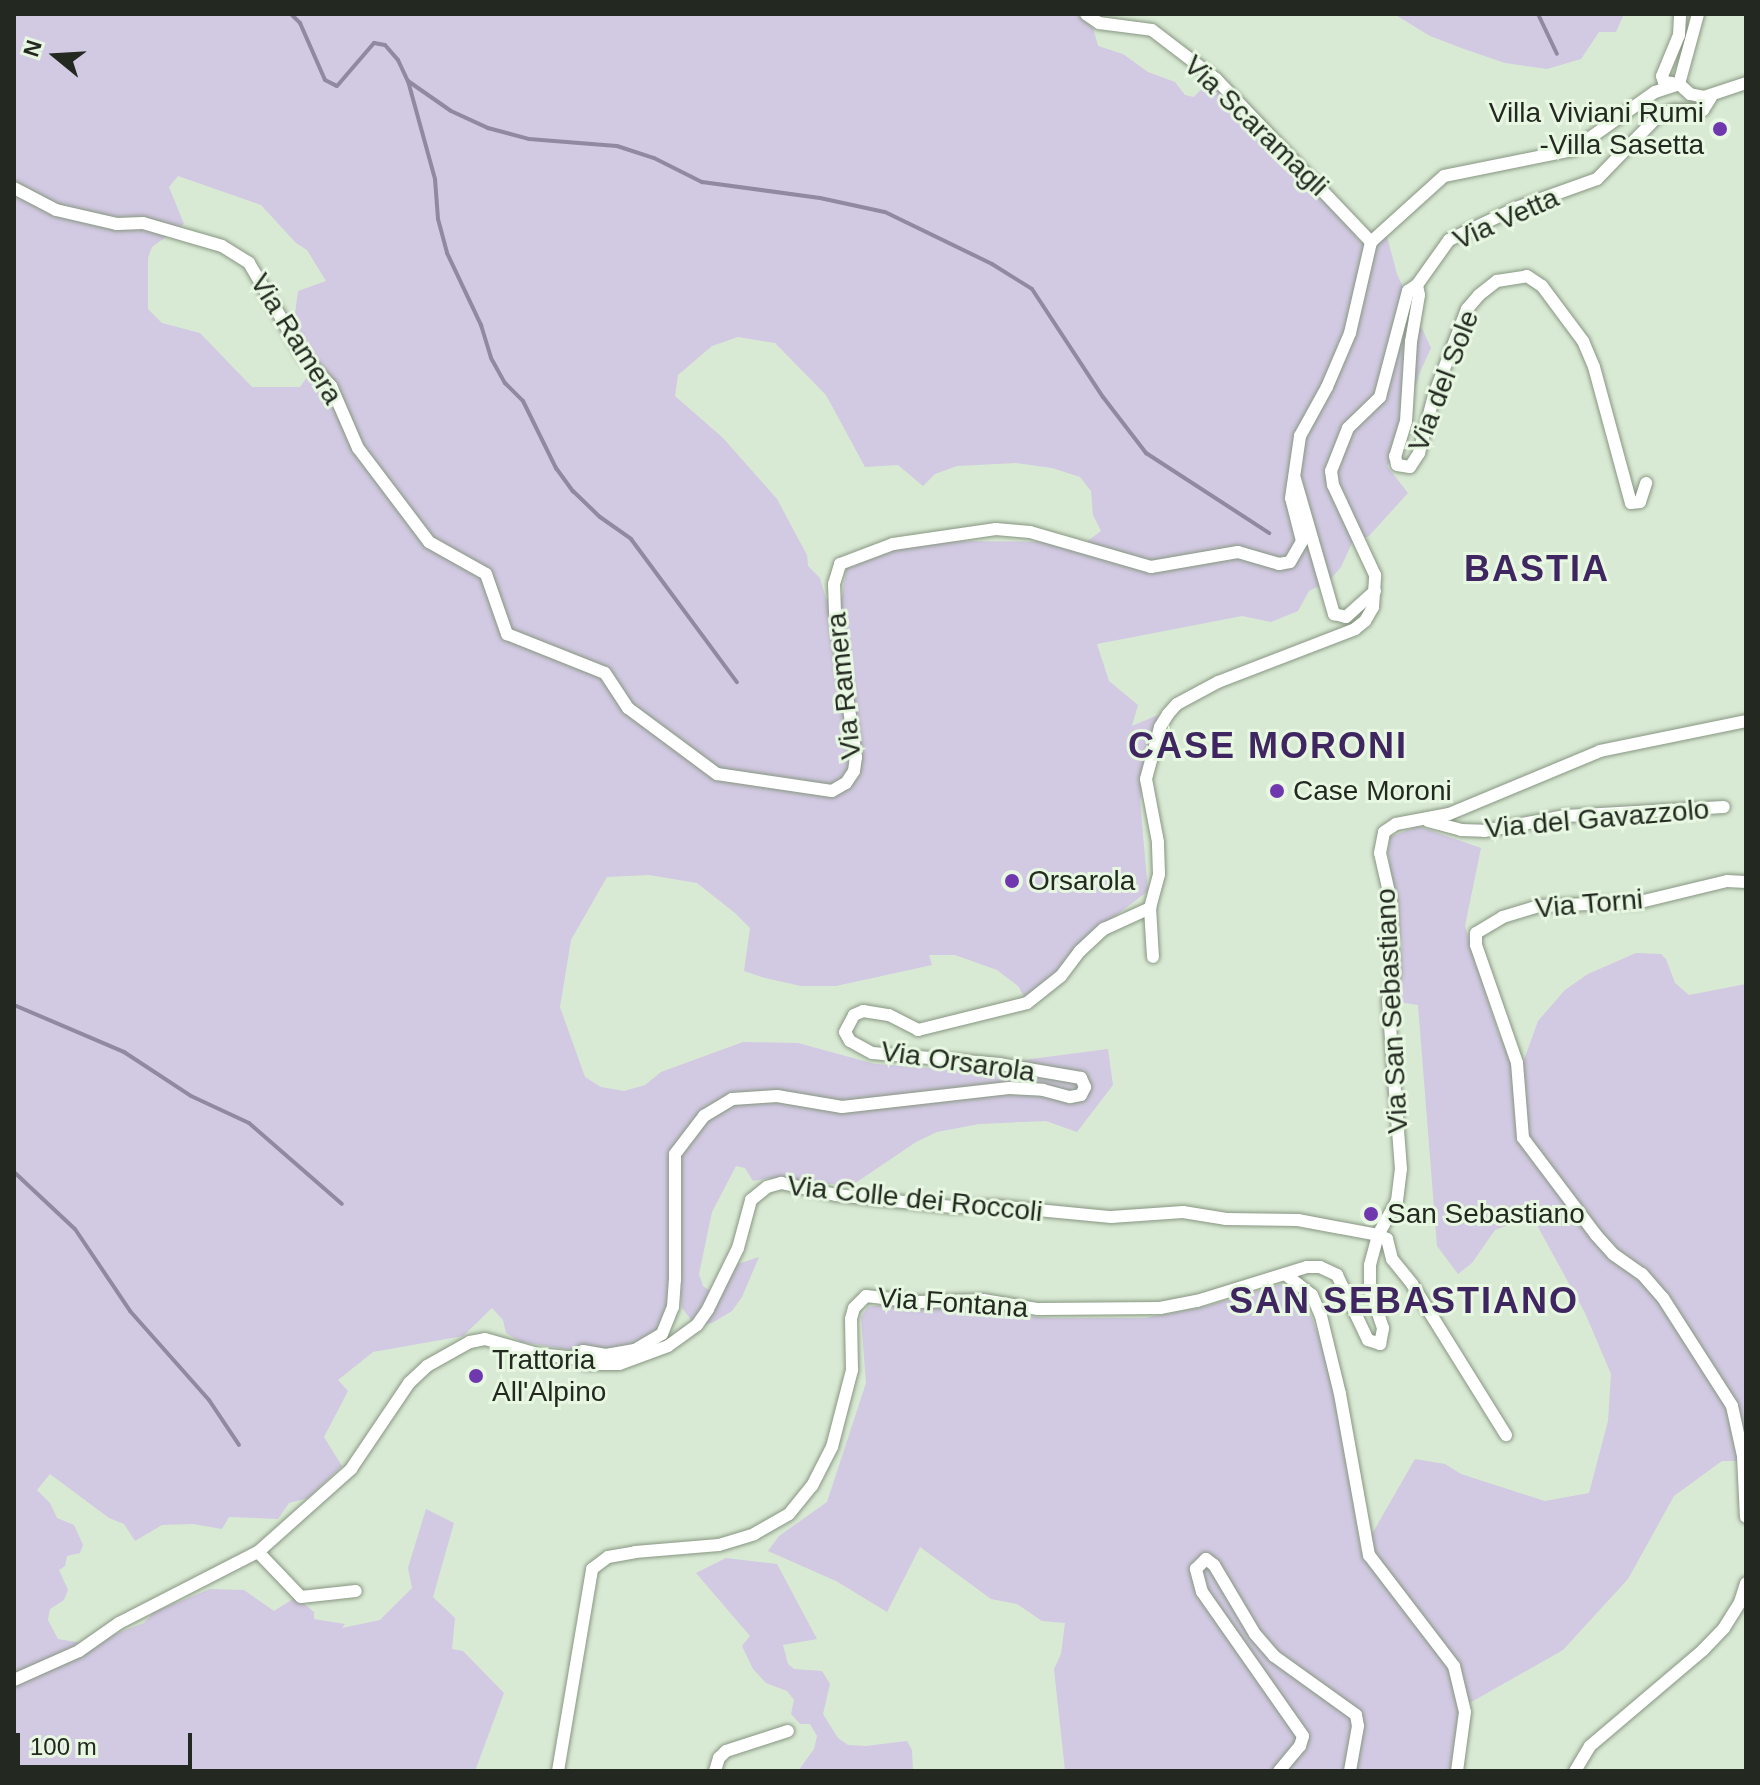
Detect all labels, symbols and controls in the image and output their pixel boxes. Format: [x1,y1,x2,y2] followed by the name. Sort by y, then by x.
[16,16,96,96] north arrow
[18,37,47,60] text: N
[1177,49,1335,203] street label: Via Scaramagli
[1489,96,1704,162] place label: Villa Viviani Rumi -Villa Sasetta
[1711,120,1729,138] marker: Villa Viviani Rumi -Villa Sasetta
[1448,181,1564,257] street label: Via Vetta
[243,268,349,410] street label: Via Ramera
[1402,305,1486,457] street label: Via del Sole
[1464,547,1610,591] district label: BASTIA
[820,611,868,761] street label: Via Ramera
[1128,724,1408,768] district label: CASE MORONI
[1293,774,1452,808] place label: Case Moroni
[1268,782,1286,800] marker: Case Moroni
[1483,792,1711,846] street label: Via del Gavazzolo
[1028,864,1135,898] place label: Orsarola
[1003,872,1021,890] marker: Orsarola
[1534,883,1644,925] street label: Via Torni
[1369,888,1415,1134] street label: Via San Sebastiano
[879,1035,1037,1089] street label: Via Orsarola
[786,1169,1044,1229] street label: Via Colle dei Roccoli
[1387,1197,1585,1231] place label: San Sebastiano
[1362,1205,1380,1223] marker: San Sebastiano
[1229,1279,1579,1323] district label: SAN SEBASTIANO
[877,1281,1029,1325] street label: Via Fontana
[492,1343,606,1409] place label: Trattoria All'Alpino
[467,1367,485,1385] marker: Trattoria All'Alpino
[20,1717,196,1767] scale bar
[30,1733,97,1760] text: 100 m

